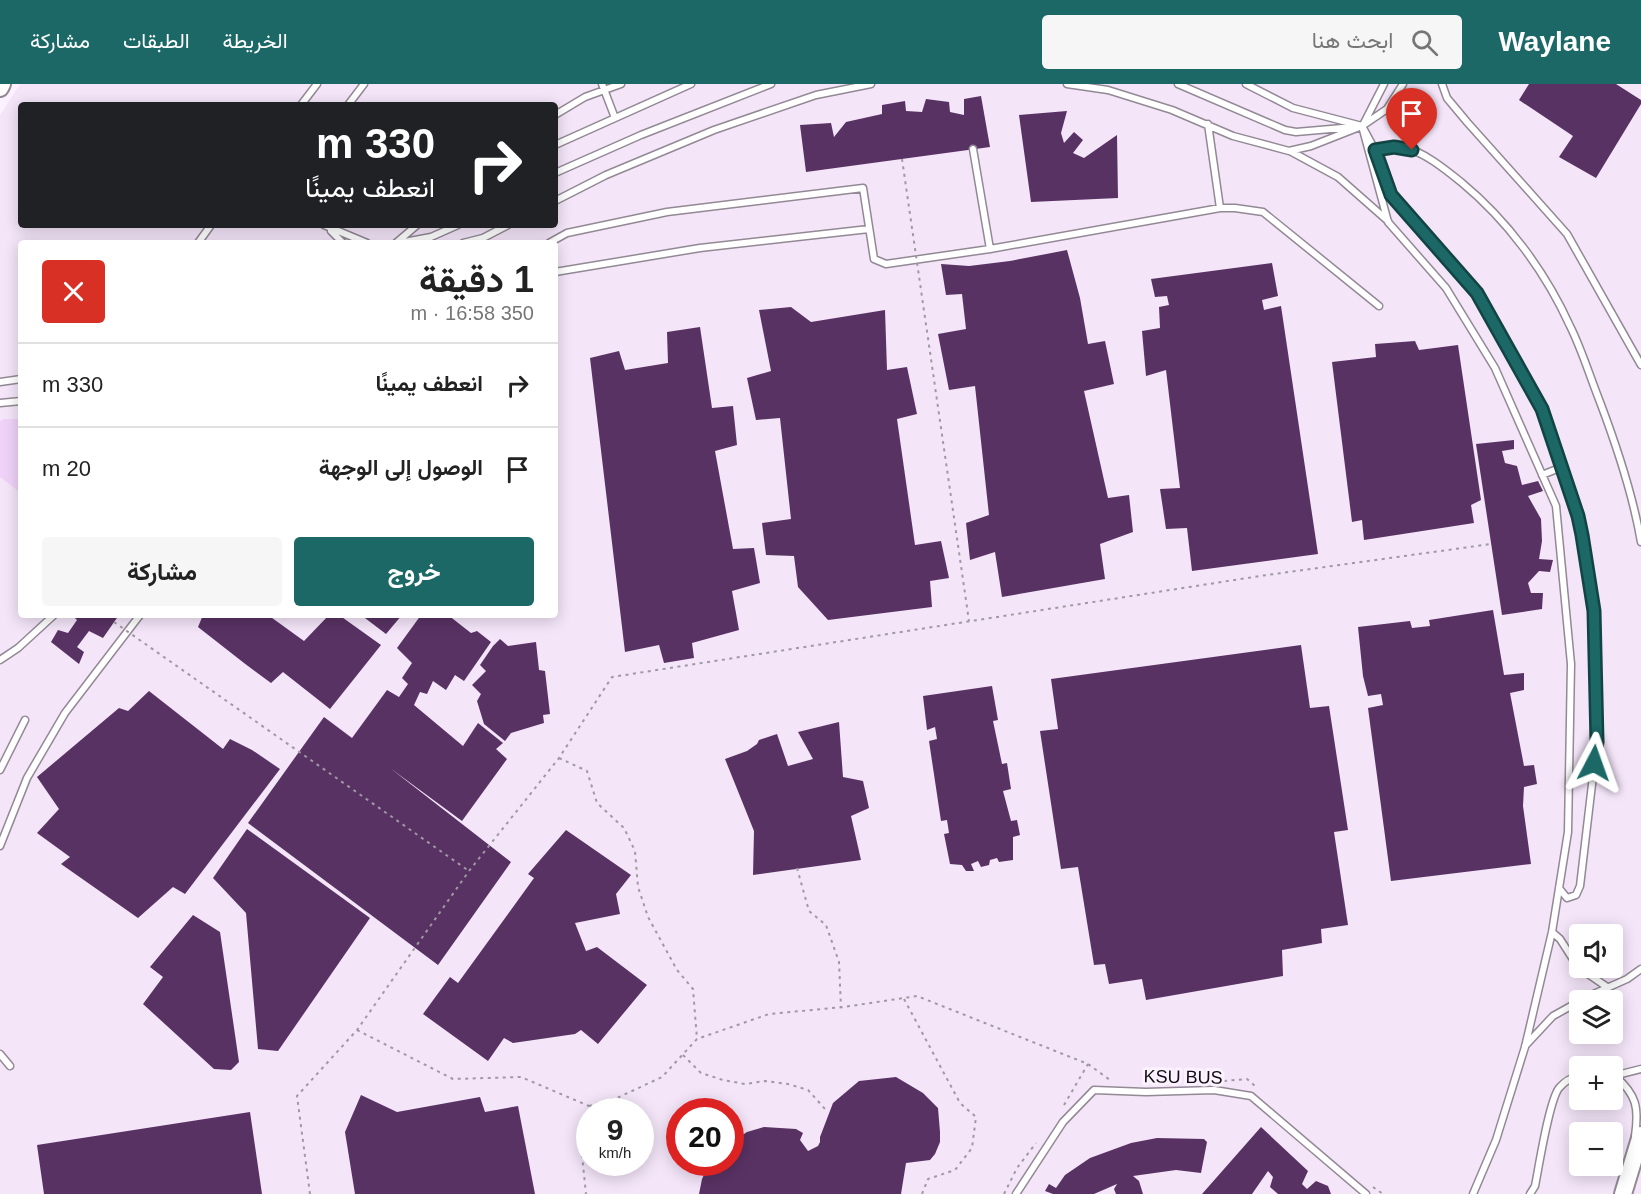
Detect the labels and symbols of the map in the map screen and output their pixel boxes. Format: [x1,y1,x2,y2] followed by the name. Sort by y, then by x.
[1386,88,1437,150] pin
[1562,731,1626,795] position arrow
[1143,1066,1223,1088] street label: KSU BUS
[666,1098,744,1176] speed limit sign: 20

